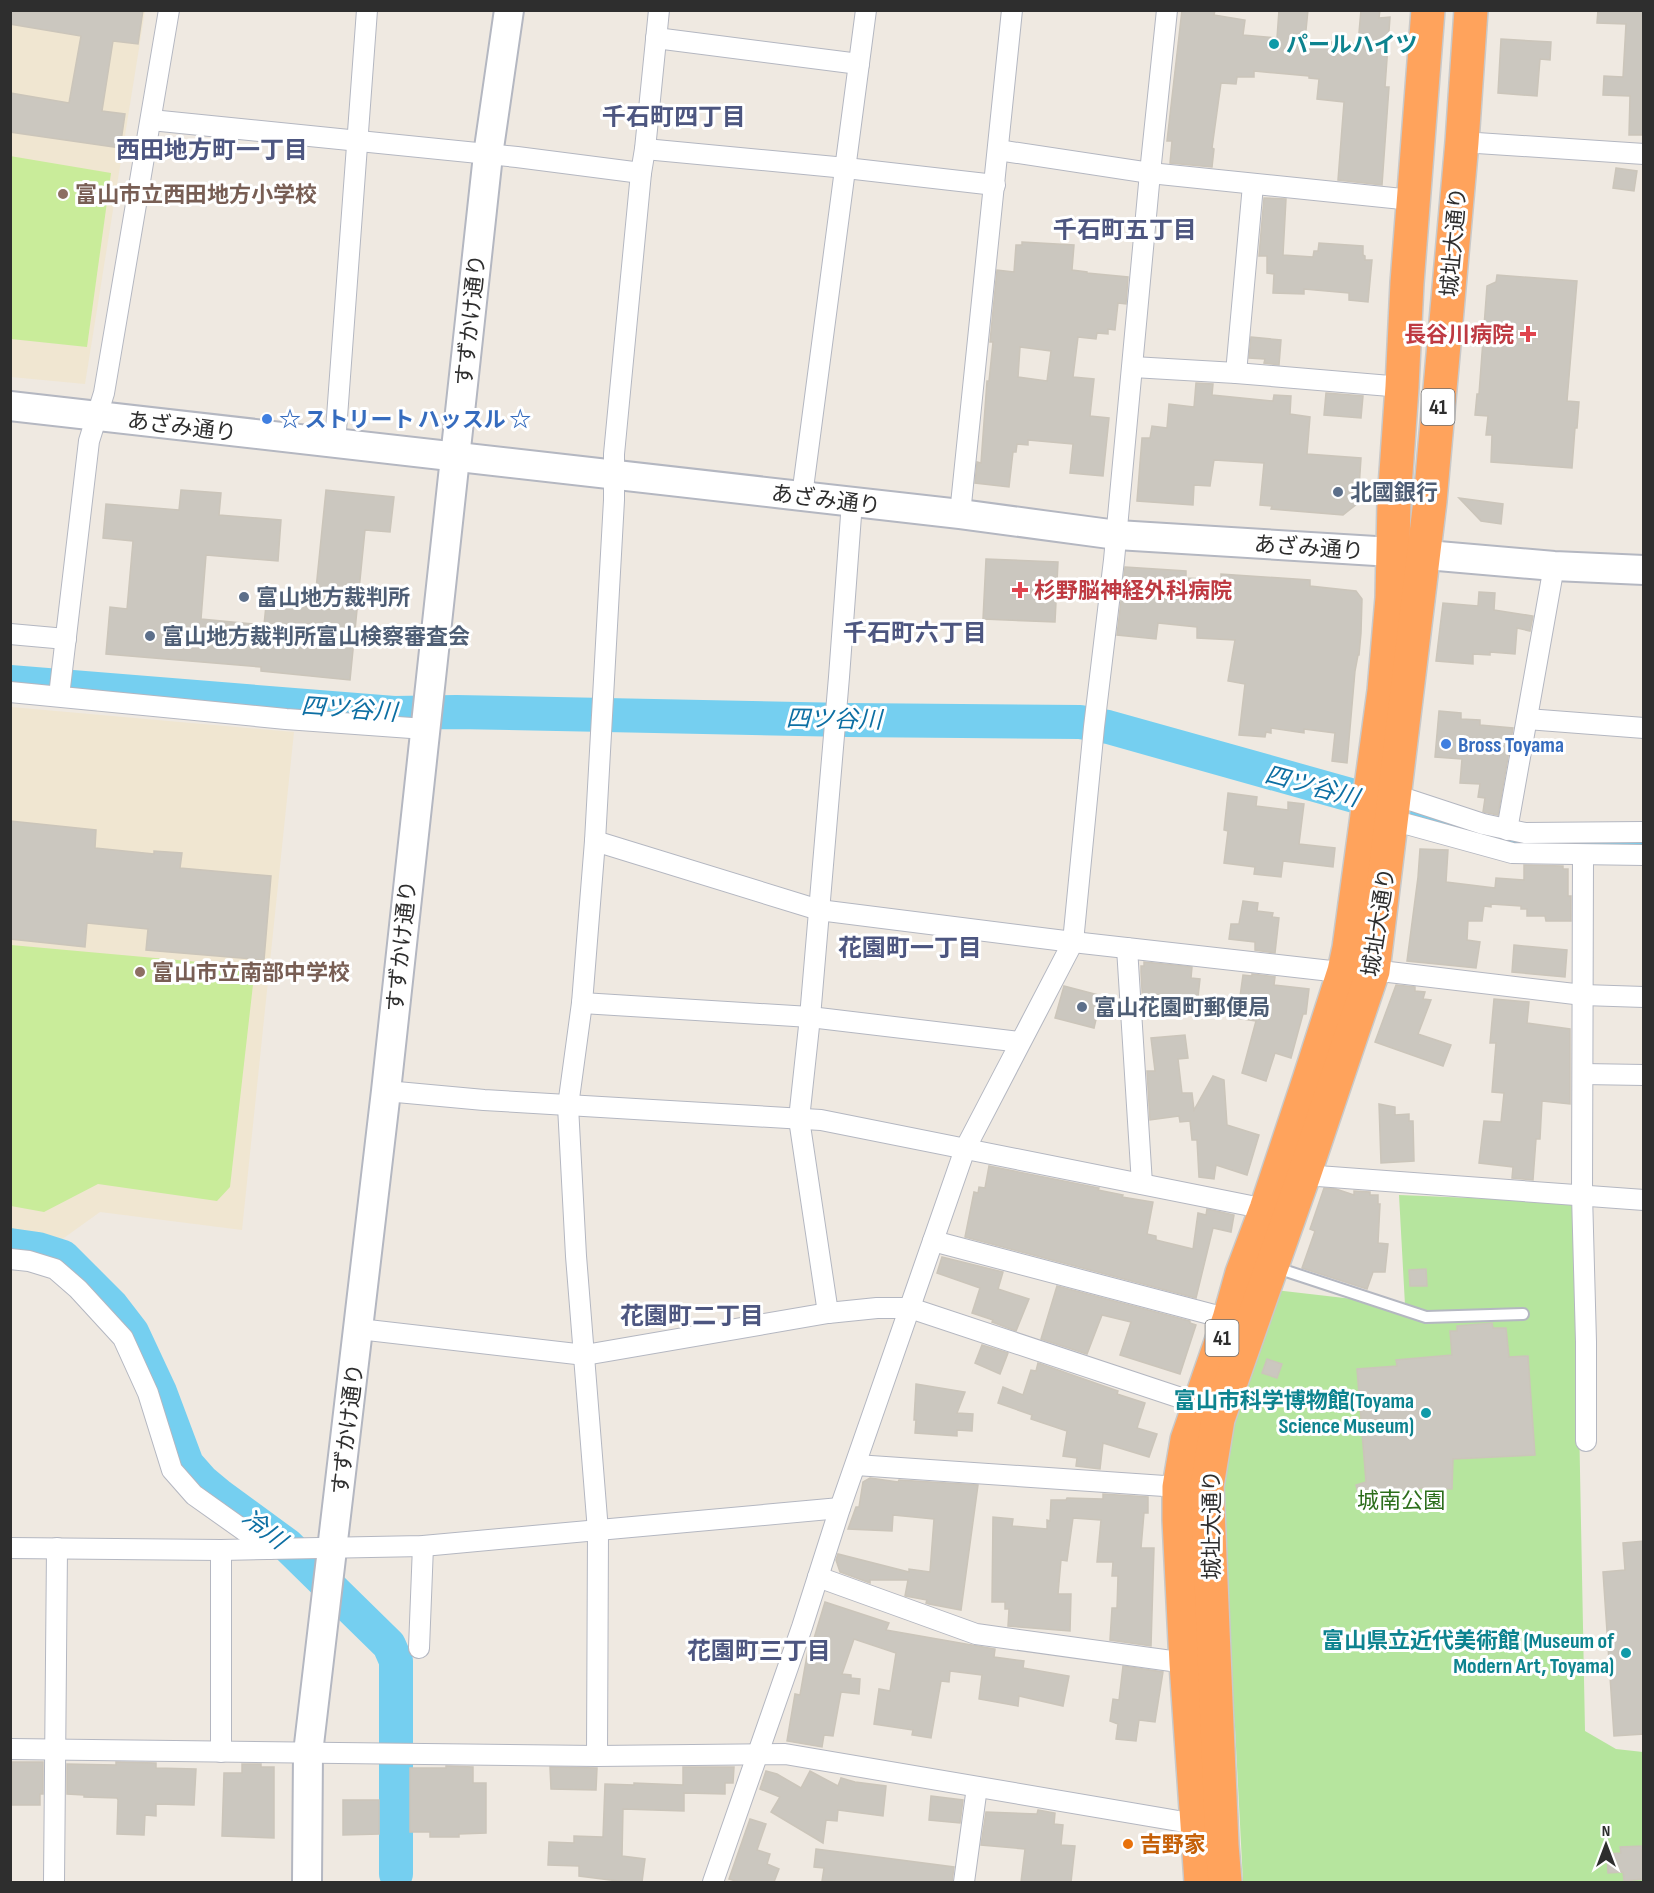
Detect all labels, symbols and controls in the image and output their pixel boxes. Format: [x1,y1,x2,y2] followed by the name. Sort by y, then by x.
[1286,32,1418,59] place label: パールハイツ
[1267,37,1281,51] marker: パールハイツ
[602,103,746,132] district label: 千石町四丁目
[116,136,308,165] district label: 西田地方町一丁目
[75,182,317,209] place label: 富山市立西田地方小学校
[1436,186,1473,298] street label: 城址大通り
[56,187,70,201] marker: 富山市立西田地方小学校
[1053,216,1197,245] district label: 千石町五丁目
[451,253,492,387] street label: すずかけ通り
[1404,322,1514,349] place label: 長谷川病院
[1519,325,1537,343] marker: 長谷川病院
[1422,389,1454,425] road number: 41
[126,407,238,448] street label: あざみ通り
[279,407,531,434] place label: ☆ ストリート ハッスル ☆
[260,412,274,426] marker: ☆ ストリート ハッスル ☆
[770,480,882,521] street label: あざみ通り
[1350,480,1438,507] place label: 北國銀行
[1331,485,1345,499] marker: 北國銀行
[1253,531,1365,566] street label: あざみ通り
[1034,578,1232,605] place label: 杉野脳神経外科病院
[1011,581,1029,599] marker: 杉野脳神経外科病院
[256,585,410,612] place label: 富山地方裁判所
[237,590,251,604] marker: 富山地方裁判所
[843,619,987,648] district label: 千石町六丁目
[162,624,470,651] place label: 富山地方裁判所富山検察審査会
[143,629,157,643] marker: 富山地方裁判所富山検察審査会
[300,692,401,728] water label: 四ツ谷川
[786,704,885,735] water label: 四ツ谷川
[1458,732,1564,759] place label: Bross Toyama
[1439,737,1453,751] marker: Bross Toyama
[1262,760,1365,814] water label: 四ツ谷川
[1358,866,1401,979] street label: 城址大通り
[382,879,423,1013] street label: すずかけ通り
[838,934,982,963] district label: 花園町一丁目
[152,960,350,987] place label: 富山市立南部中学校
[133,965,147,979] marker: 富山市立南部中学校
[1094,995,1270,1022] place label: 富山花園町郵便局
[1075,1000,1089,1014] marker: 富山花園町郵便局
[620,1302,764,1331] district label: 花園町二丁目
[1206,1320,1238,1356] road number: 41
[327,1362,370,1496] street label: すずかけ通り
[1174,1388,1414,1440] place label: 富山市科学博物館(Toyama Science Museum)
[1419,1406,1433,1420] marker: 富山市科学博物館(Toyama Science Museum)
[1199,1470,1226,1580] street label: 城址大通り
[1357,1488,1445,1515] park label: 城南公園
[236,1503,294,1557] water label: 冷川
[1322,1628,1615,1680] place label: 富山県立近代美術館 (Museum of Modern Art, Toyama)
[687,1637,831,1666] district label: 花園町三丁目
[1619,1646,1633,1660] marker: 富山県立近代美術館 (Museum of Modern Art, Toyama)
[1576,1815,1636,1875] north arrow
[1602,1822,1610,1841] text: N
[1140,1832,1206,1859] place label: 吉野家
[1121,1837,1135,1851] marker: 吉野家

